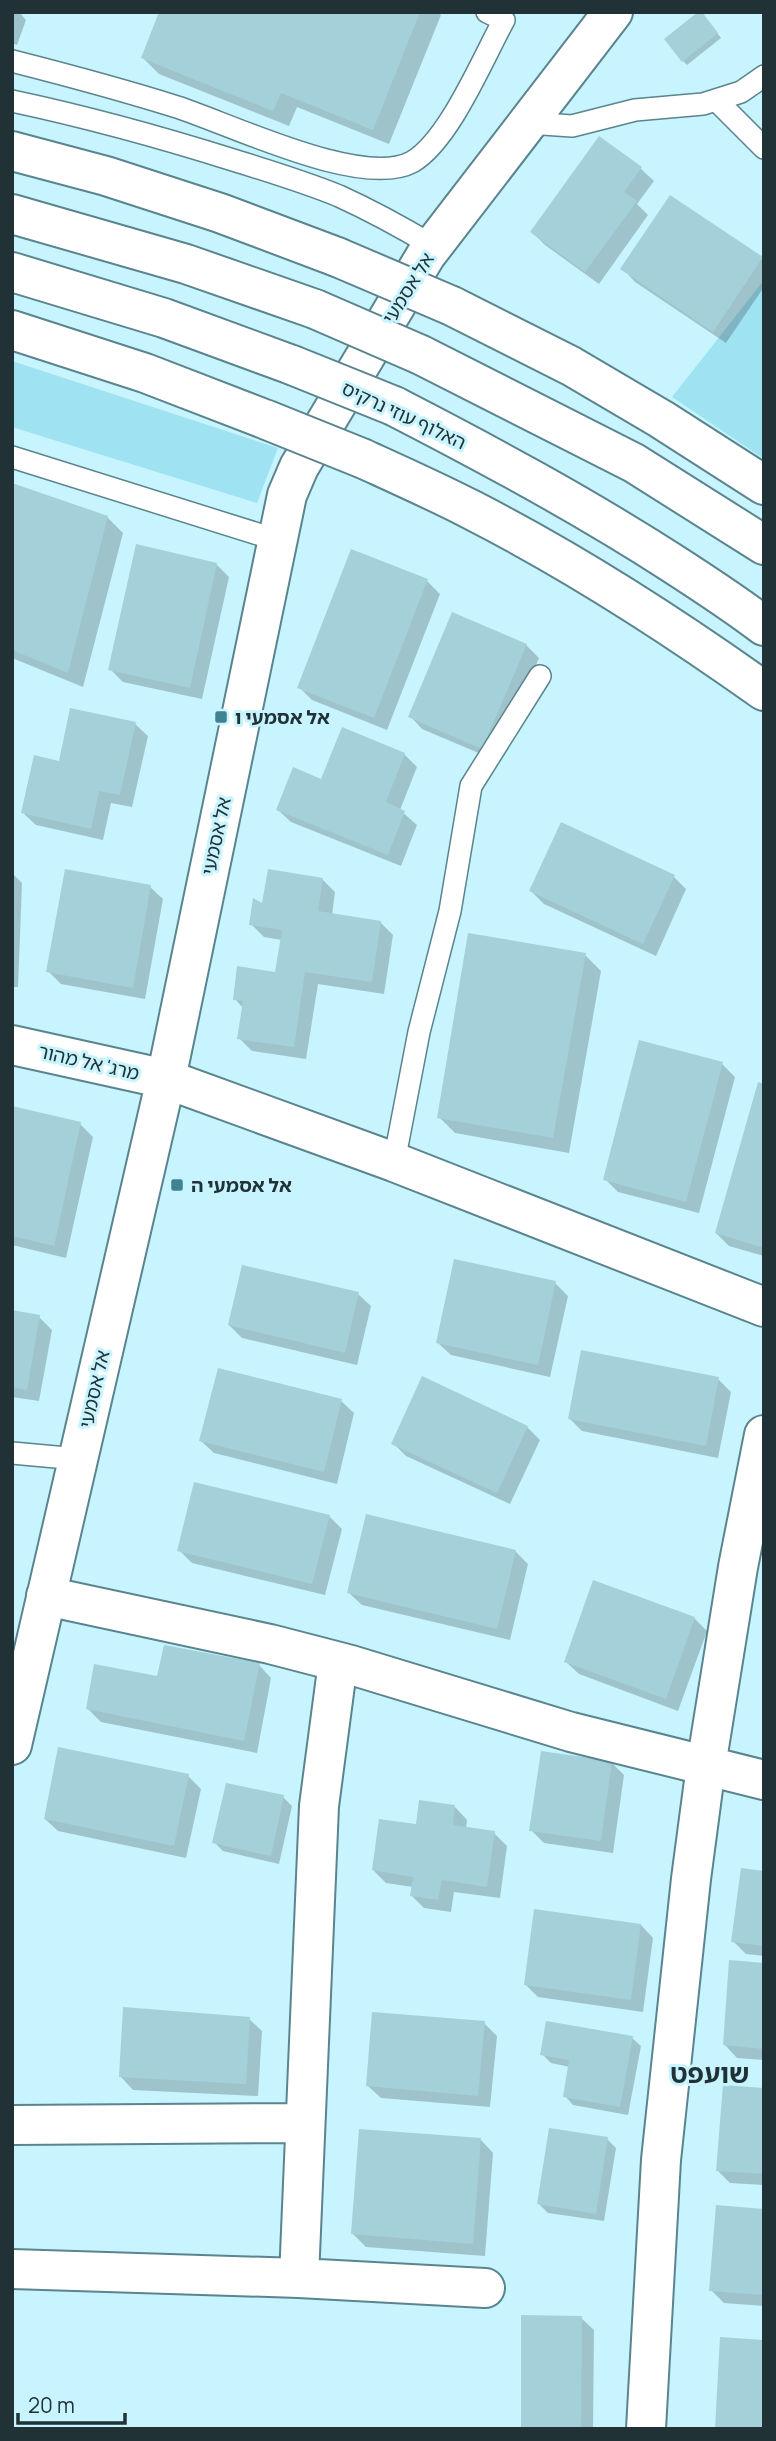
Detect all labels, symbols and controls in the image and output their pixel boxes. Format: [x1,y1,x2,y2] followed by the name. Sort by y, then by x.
[376,248,440,328] street label: אל אסמעי
[338,375,470,455] street label: האלוף עוזי נרקיס
[235,704,330,730] place label: אל אסמעי ו
[213,709,229,725] marker: אל אסמעי ו
[195,795,237,877] street label: אל אסמעי
[36,1038,142,1086] street label: מרג' אל מהור
[191,1172,292,1198] place label: אל אסמעי ה
[169,1177,185,1193] marker: אל אסמעי ה
[72,1347,116,1431] street label: אל אסמעי
[670,2055,750,2091] district label: שועפט
[18,2382,124,2426] scale bar
[28,2391,75,2419] text: 20 m

